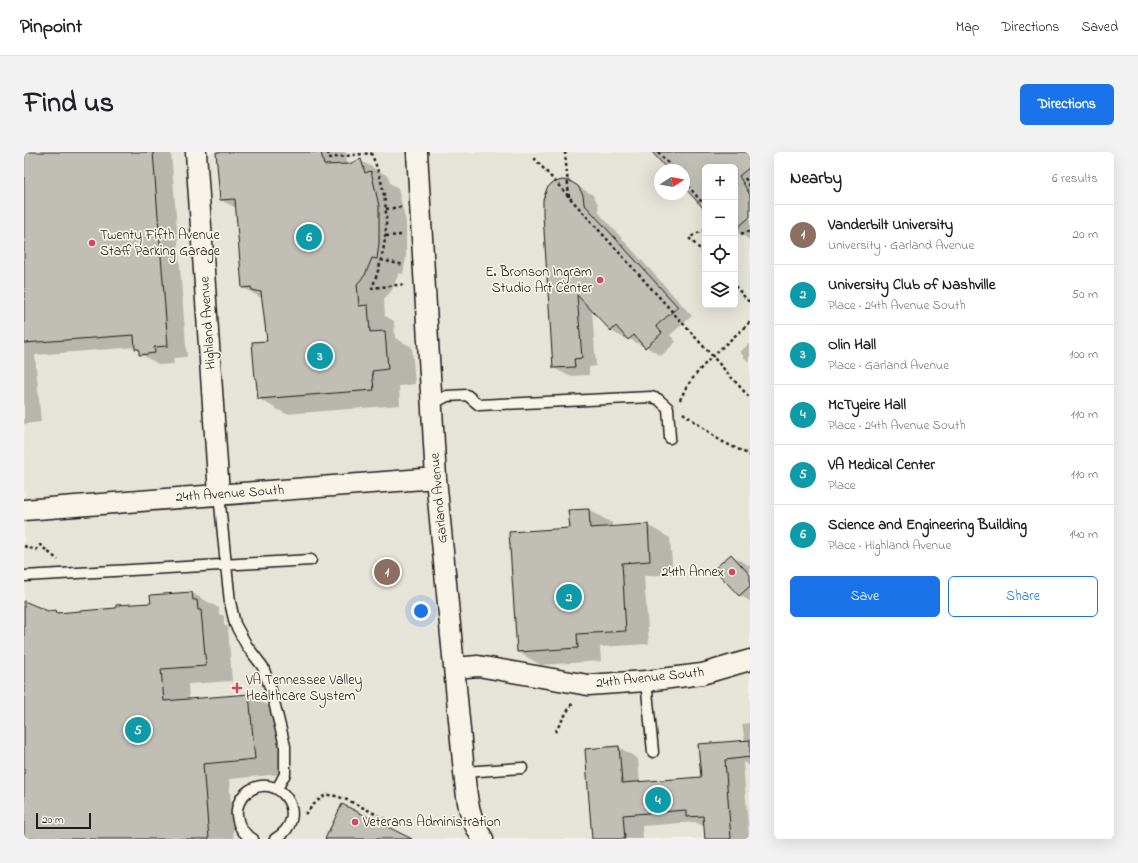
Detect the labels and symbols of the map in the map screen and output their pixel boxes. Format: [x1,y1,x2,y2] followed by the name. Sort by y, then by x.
[654,164,690,200] north arrow
[296,222,322,252] pin: 6
[100,225,221,263] place label: Twenty Fifth Avenue Staff Parking Garage
[87,238,97,248] marker: Twenty Fifth Avenue Staff Parking Garage
[485,262,593,299] place label: E. Bronson Ingram Studio Art Center
[194,275,223,370] street label: Highland Avenue
[595,275,605,285] marker: E. Bronson Ingram Studio Art Center
[307,341,333,371] pin: 3
[425,451,453,544] street label: Garland Avenue
[175,480,285,508] street label: 24th Avenue South
[374,557,400,587] pin: 1
[661,562,724,583] place label: 24th Annex
[727,567,737,577] marker: 24th Annex
[556,582,582,612] pin: 2
[411,601,431,621] your location
[595,662,705,694] street label: 24th Avenue South
[245,670,362,708] place label: VA Tennessee Valley Healthcare System
[231,682,243,694] marker: VA Tennessee Valley Healthcare System
[125,715,151,745] pin: 5
[645,785,671,815] pin: 4
[36,811,91,830] scale bar
[362,812,501,833] place label: Veterans Administration
[350,817,360,827] marker: Veterans Administration

